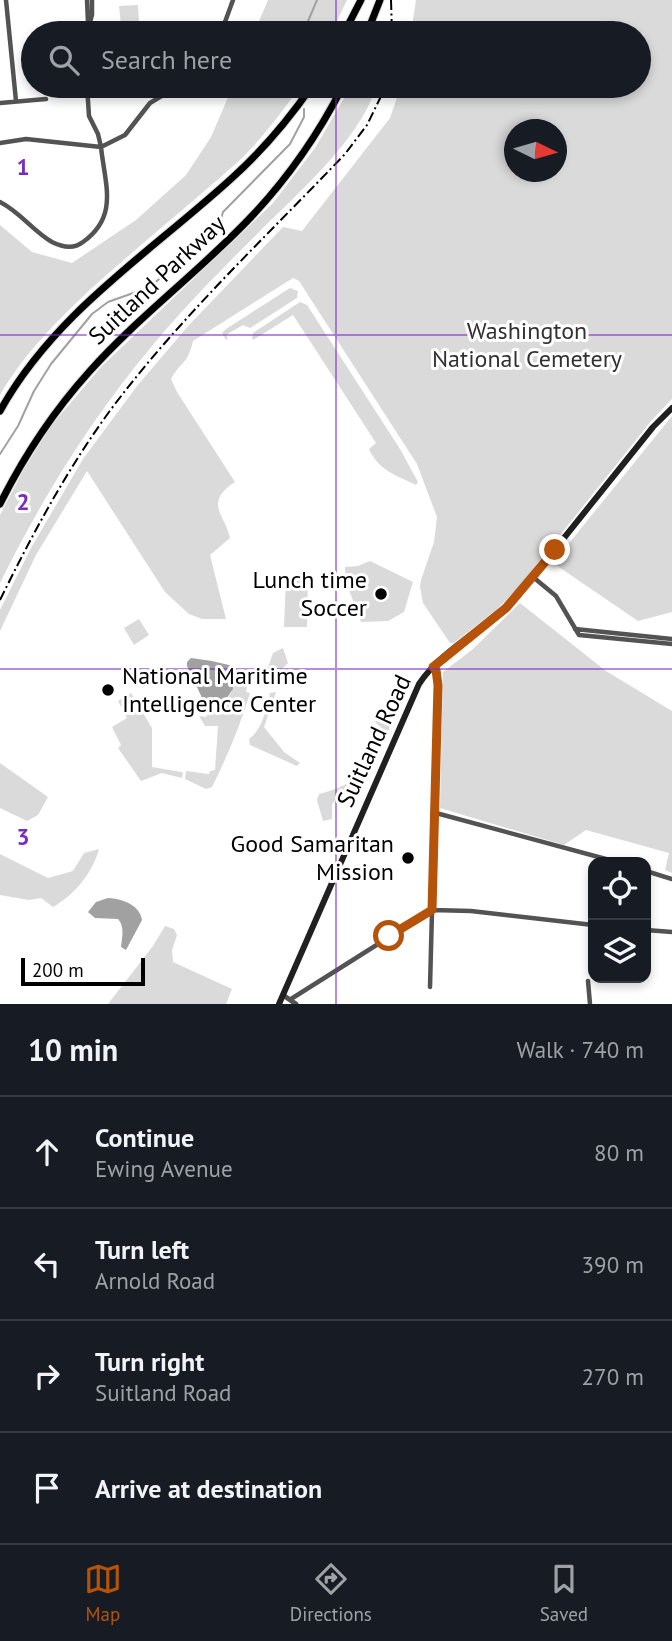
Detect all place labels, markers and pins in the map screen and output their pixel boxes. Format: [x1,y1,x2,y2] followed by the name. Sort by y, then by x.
[252,564,367,623] place label: Lunch time Soccer
[373,586,389,602] marker: Lunch time Soccer
[122,660,316,719] place label: National Maritime Intelligence Center
[100,682,116,698] marker: National Maritime Intelligence Center
[230,828,394,887] place label: Good Samaritan Mission
[400,850,416,866] marker: Good Samaritan Mission

